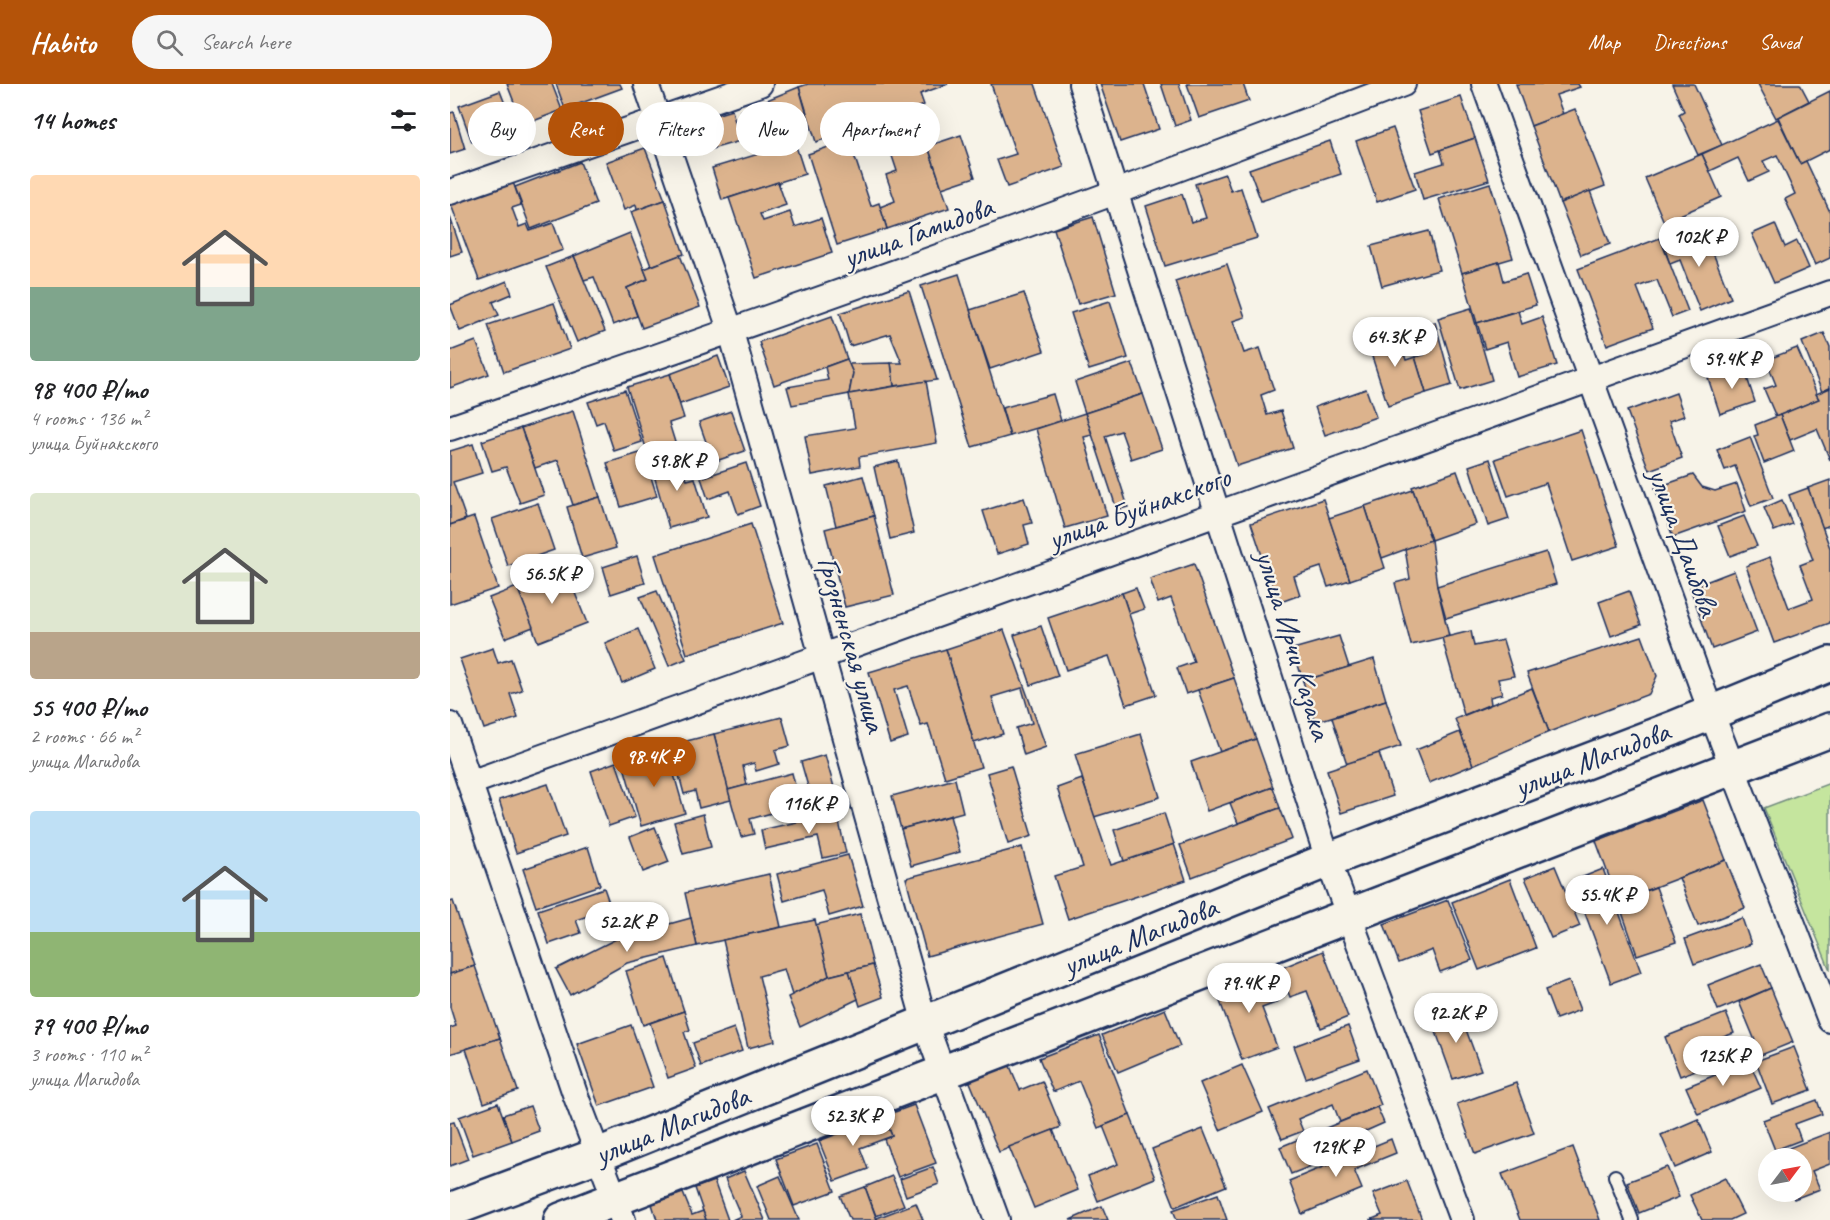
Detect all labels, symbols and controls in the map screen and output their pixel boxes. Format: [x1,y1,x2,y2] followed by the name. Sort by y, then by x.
[132,15,552,69] search box
[30,25,96,60] text: Habito
[153,26,186,59] icon: search
[201,28,291,56] text: Search here
[1588,29,1620,55] text: Map
[1653,29,1726,55] text: Directions
[1759,29,1800,55] text: Saved
[468,102,536,156] chip: Buy
[548,102,624,156] chip: Rent
[636,102,724,156] chip: Filters
[736,102,808,156] chip: New
[820,102,940,156] chip: Apartment
[30,104,115,137] text: 14 homes
[387,104,420,137] icon: filters
[836,187,1000,277] street label: улица Гамидова
[171,214,279,322] icon: home
[1650,217,1748,268] pin: 102K ₽
[1673,224,1725,249] text: 102K ₽
[1340,317,1450,368] pin: 64.3K ₽
[1367,324,1423,349] text: 64.3K ₽
[1677,339,1787,390] pin: 59.4K ₽
[1704,346,1760,371] text: 59.4K ₽
[30,373,148,406] text: 98 400 ₽/mo
[30,406,147,431] text: 4 rooms · 136 m²
[30,431,157,456] text: улица Буйнакского
[622,441,732,492] pin: 59.8K ₽
[649,448,705,473] text: 59.8K ₽
[1041,457,1236,559] street label: улица Буйнакского
[1639,461,1729,623] street label: улица Даибова
[171,532,279,640] icon: home
[1247,544,1341,746] street label: улица Ирчи Казака
[809,552,896,738] street label: Грозненская улица
[497,554,607,605] pin: 56.5K ₽
[524,561,580,586] text: 56.5K ₽
[30,691,147,724] text: 55 400 ₽/mo
[1507,711,1677,807] street label: улица Магидова
[30,724,138,749] text: 2 rooms · 66 m²
[599,737,709,788] pin: 98.4K ₽
[626,744,682,769] text: 98.4K ₽
[30,749,139,774] text: улица Магидова
[760,784,858,835] pin: 116K ₽
[783,791,835,816] text: 116K ₽
[171,850,279,958] icon: home
[1552,875,1662,926] pin: 55.4K ₽
[1579,882,1635,907] text: 55.4K ₽
[1055,887,1225,985] street label: улица Магидова
[572,902,682,953] pin: 52.2K ₽
[599,909,655,934] text: 52.2K ₽
[1194,963,1304,1014] pin: 79.4K ₽
[1221,970,1277,995] text: 79.4K ₽
[1401,993,1511,1044] pin: 92.2K ₽
[1428,1000,1484,1025] text: 92.2K ₽
[30,1009,147,1042] text: 79 400 ₽/mo
[1674,1036,1772,1087] pin: 125K ₽
[30,1042,147,1067] text: 3 rooms · 110 m²
[1697,1043,1749,1068] text: 125K ₽
[30,1067,139,1092] text: улица Магидова
[587,1076,757,1174] street label: улица Магидова
[798,1096,908,1147] pin: 52.3K ₽
[825,1103,881,1128] text: 52.3K ₽
[1287,1127,1385,1178] pin: 129K ₽
[1310,1134,1362,1159] text: 129K ₽
[1758,1148,1812,1202] north arrow
[1758,1148,1812,1202] map controls

